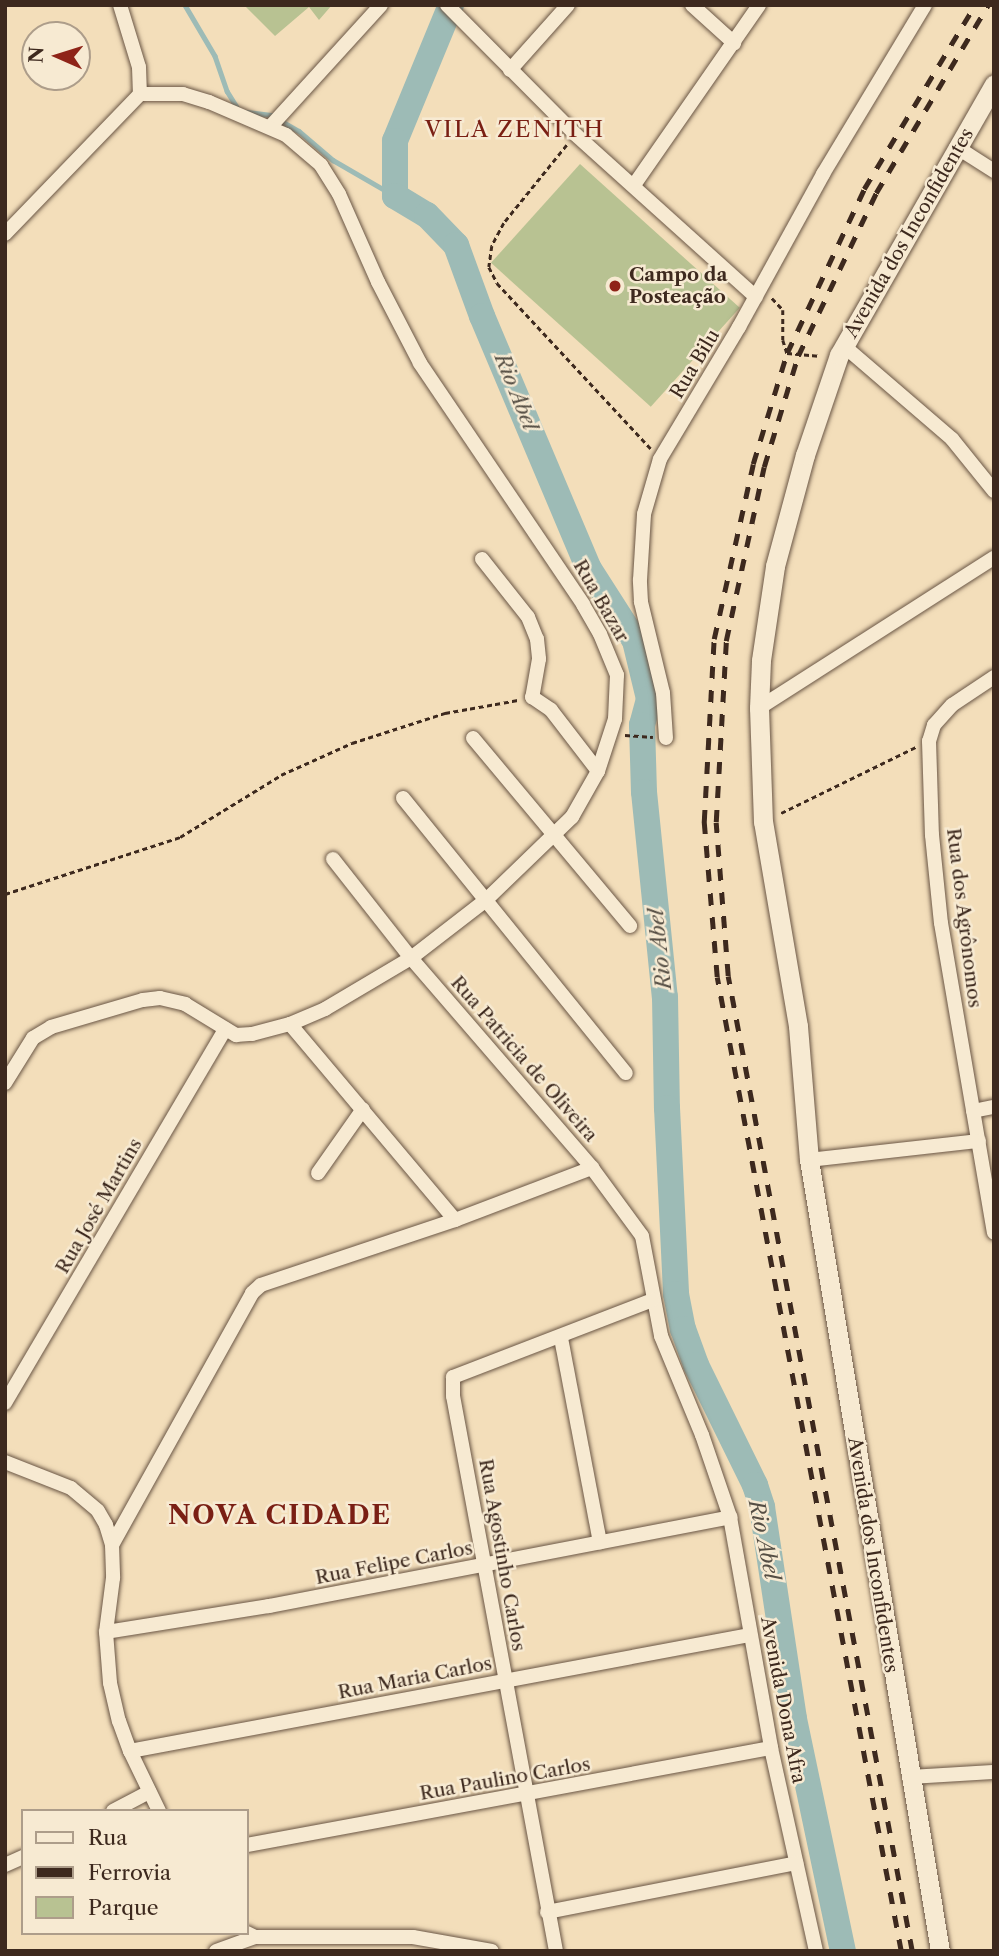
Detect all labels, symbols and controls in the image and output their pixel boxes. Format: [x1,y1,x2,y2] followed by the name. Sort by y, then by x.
[21,21,91,91] north arrow
[25,46,48,64] text: N
[426,115,604,143] district label: VILA ZENITH
[840,124,978,342] street label: Avenida dos Inconfidentes
[629,264,727,308] place label: Campo da Posteação
[607,278,623,294] marker: Campo da Posteação
[665,325,725,403] street label: Rua Bilu
[489,350,543,434] water label: Rio Abel
[568,556,634,646] street label: Rua Bazar
[942,826,986,1010] street label: Rua dos Agrônomos
[643,907,677,991] water label: Rio Abel
[446,971,602,1147] street label: Rua Patricia de Oliveira
[51,1134,147,1278] street label: Rua José Martins
[843,1435,903,1675] street label: Avenida dos Inconfidentes
[474,1457,530,1653] street label: Rua Agostinho Carlos
[743,1498,785,1582] water label: Rio Abel
[169,1500,391,1532] district label: NOVA CIDADE
[313,1537,475,1589] street label: Rua Felipe Carlos
[756,1614,810,1786] street label: Avenida Dona Afra
[336,1652,494,1704] street label: Rua Maria Carlos
[418,1753,592,1805] street label: Rua Paulino Carlos
[21,1809,248,1935] legend
[88,1825,127,1850] text: Rua
[88,1860,171,1885] text: Ferrovia
[88,1895,159,1920] text: Parque

